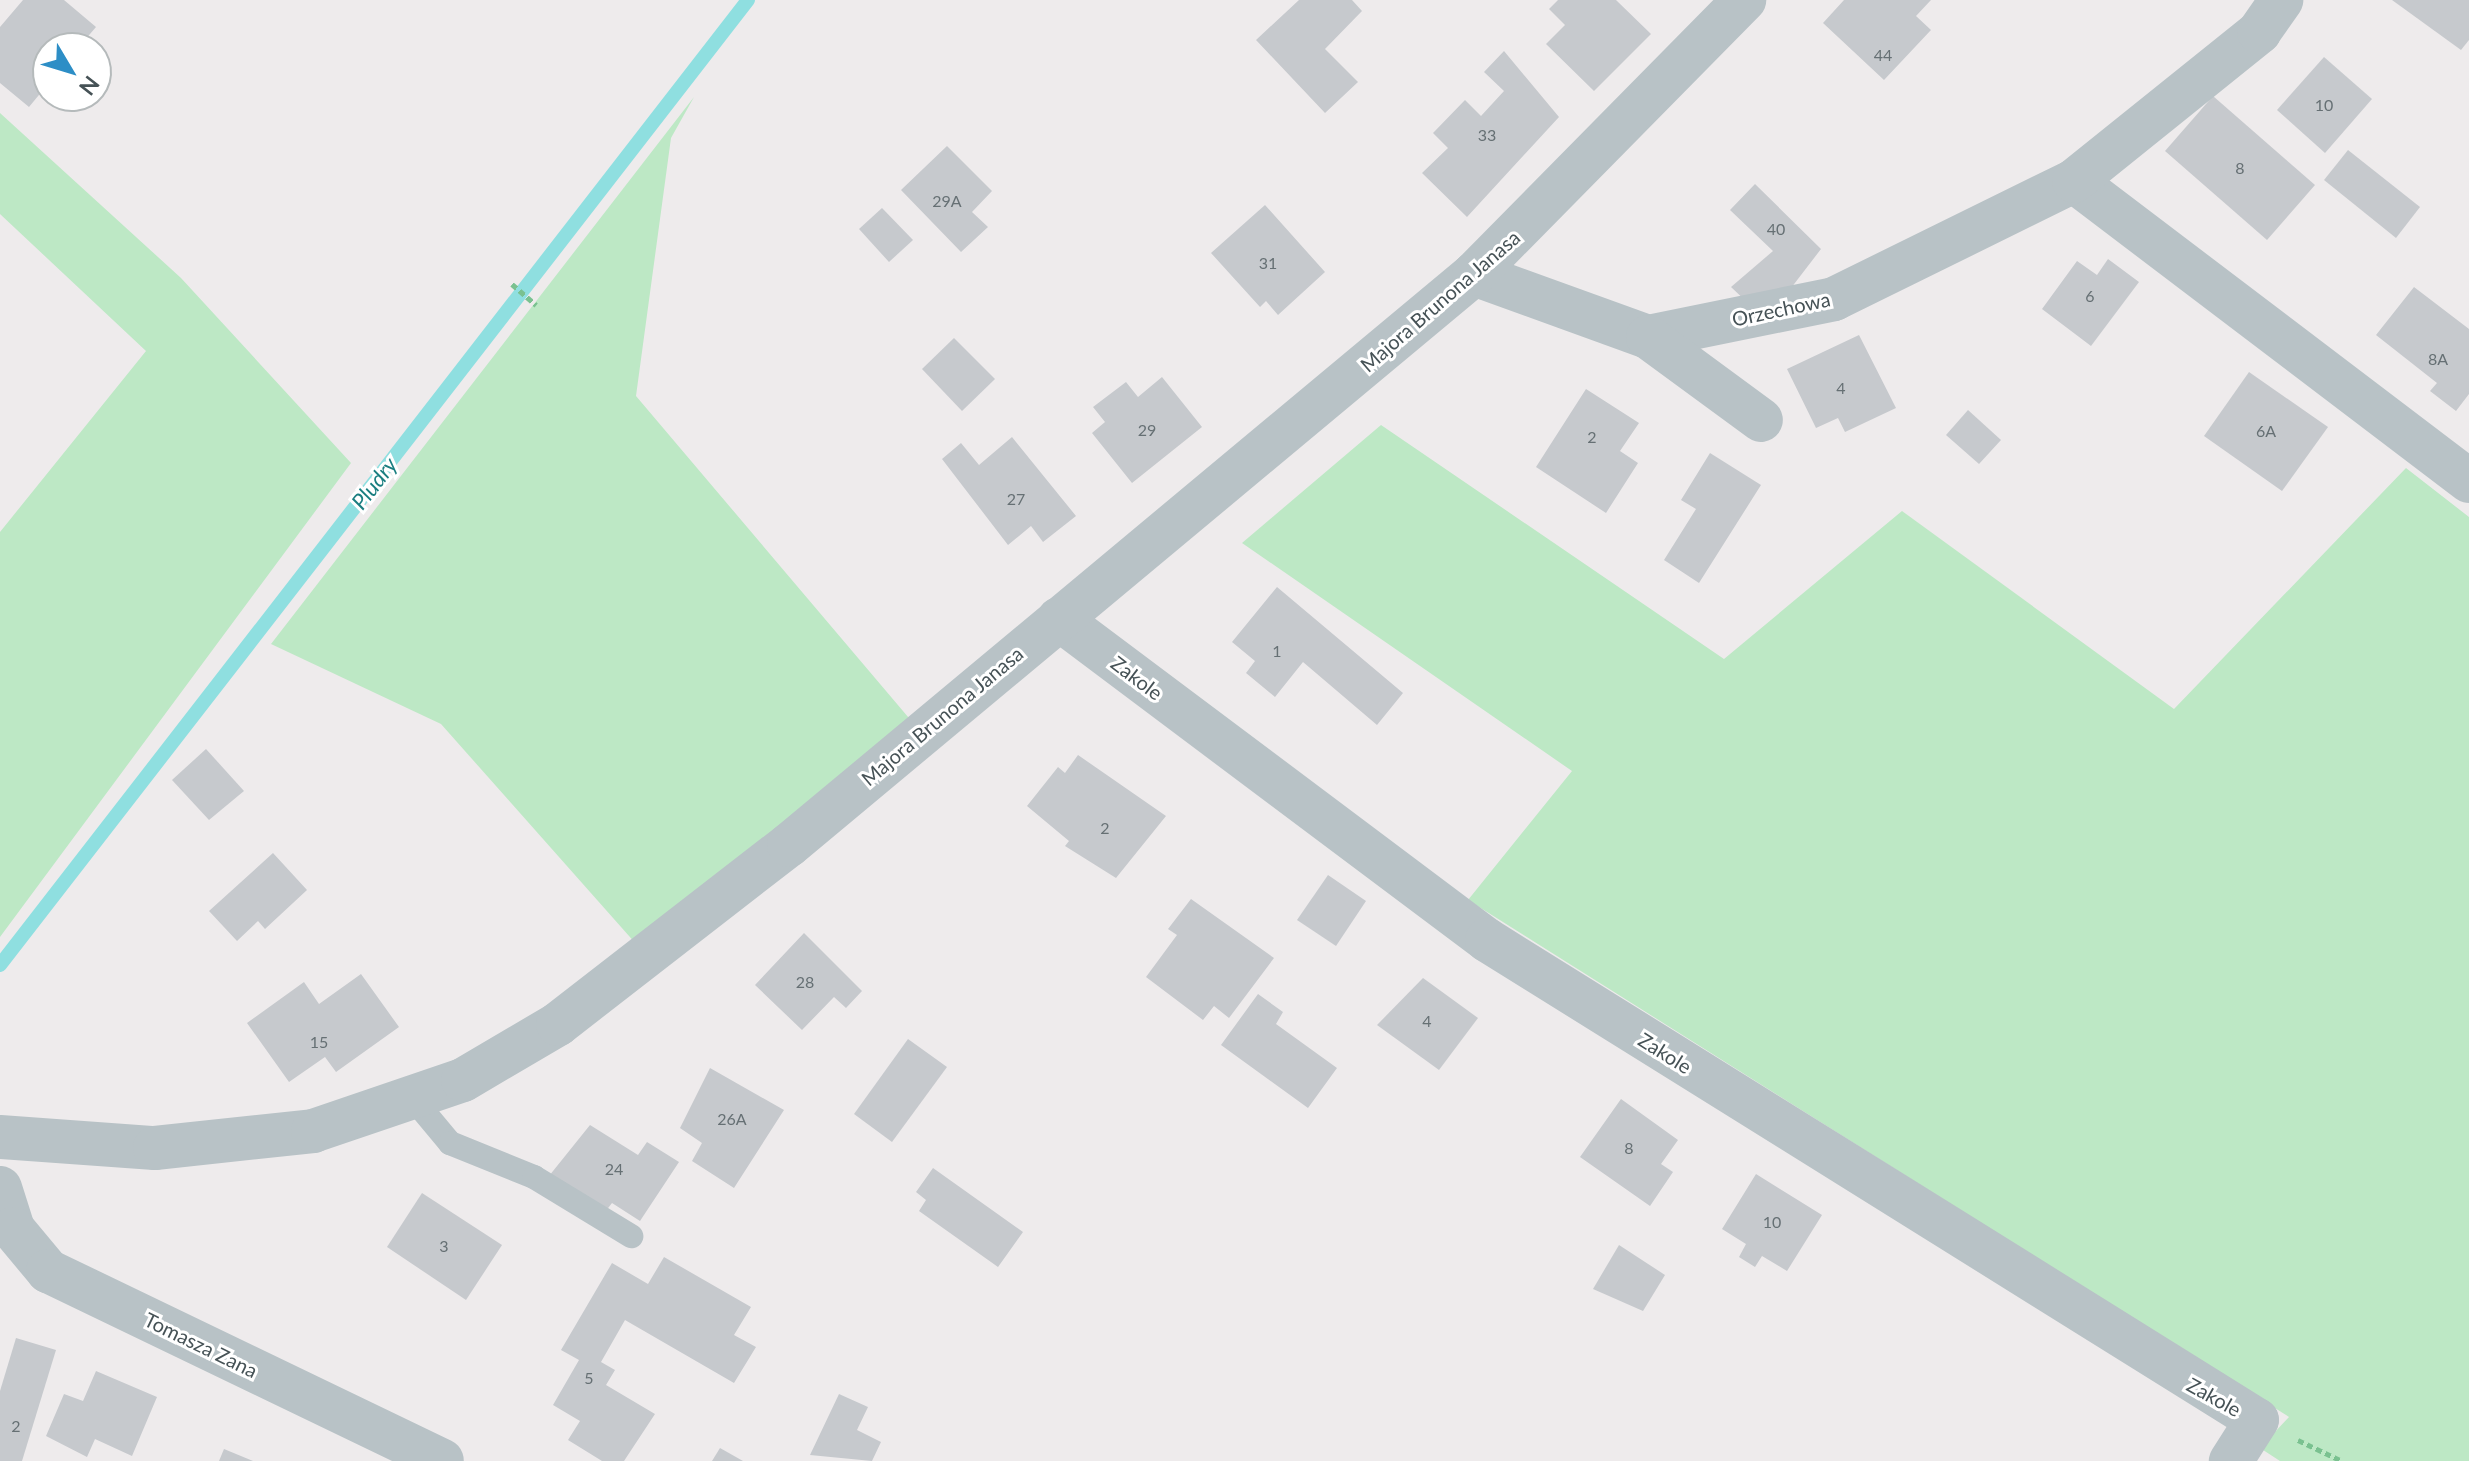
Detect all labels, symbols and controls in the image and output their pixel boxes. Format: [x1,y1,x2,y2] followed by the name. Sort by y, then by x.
[32,32,112,112] north arrow
[1874,45,1892,65] house number: 44
[74,71,106,101] text: N
[2315,95,2333,115] house number: 10
[1478,125,1496,145] house number: 33
[2235,158,2245,178] house number: 8
[932,191,962,211] house number: 29A
[1767,219,1785,239] house number: 40
[1355,225,1525,377] street label: Majora Brunona Janasa
[1259,253,1277,273] house number: 31
[2085,286,2095,306] house number: 6
[1730,287,1832,331] street label: Orzechowa
[2428,349,2448,369] house number: 8A
[1836,378,1846,398] house number: 4
[1138,420,1156,440] house number: 29
[2256,421,2276,441] house number: 6A
[1587,427,1597,447] house number: 2
[346,452,402,514] water label: Pludry
[1007,489,1025,509] house number: 27
[856,641,1028,791] street label: Majora Brunona Janasa
[1272,641,1282,661] house number: 1
[1107,651,1167,705] street label: Zakole
[1100,818,1110,838] house number: 2
[796,972,814,992] house number: 28
[1422,1011,1432,1031] house number: 4
[1634,1027,1696,1079] street label: Zakole
[310,1032,328,1052] house number: 15
[717,1109,747,1129] house number: 26A
[1624,1138,1634,1158] house number: 8
[605,1159,623,1179] house number: 24
[1763,1212,1781,1232] house number: 10
[439,1236,449,1256] house number: 3
[141,1307,261,1383] street label: Tomasza Zana
[584,1368,594,1388] house number: 5
[2183,1372,2245,1422] street label: Zakole
[11,1416,21,1436] house number: 2

